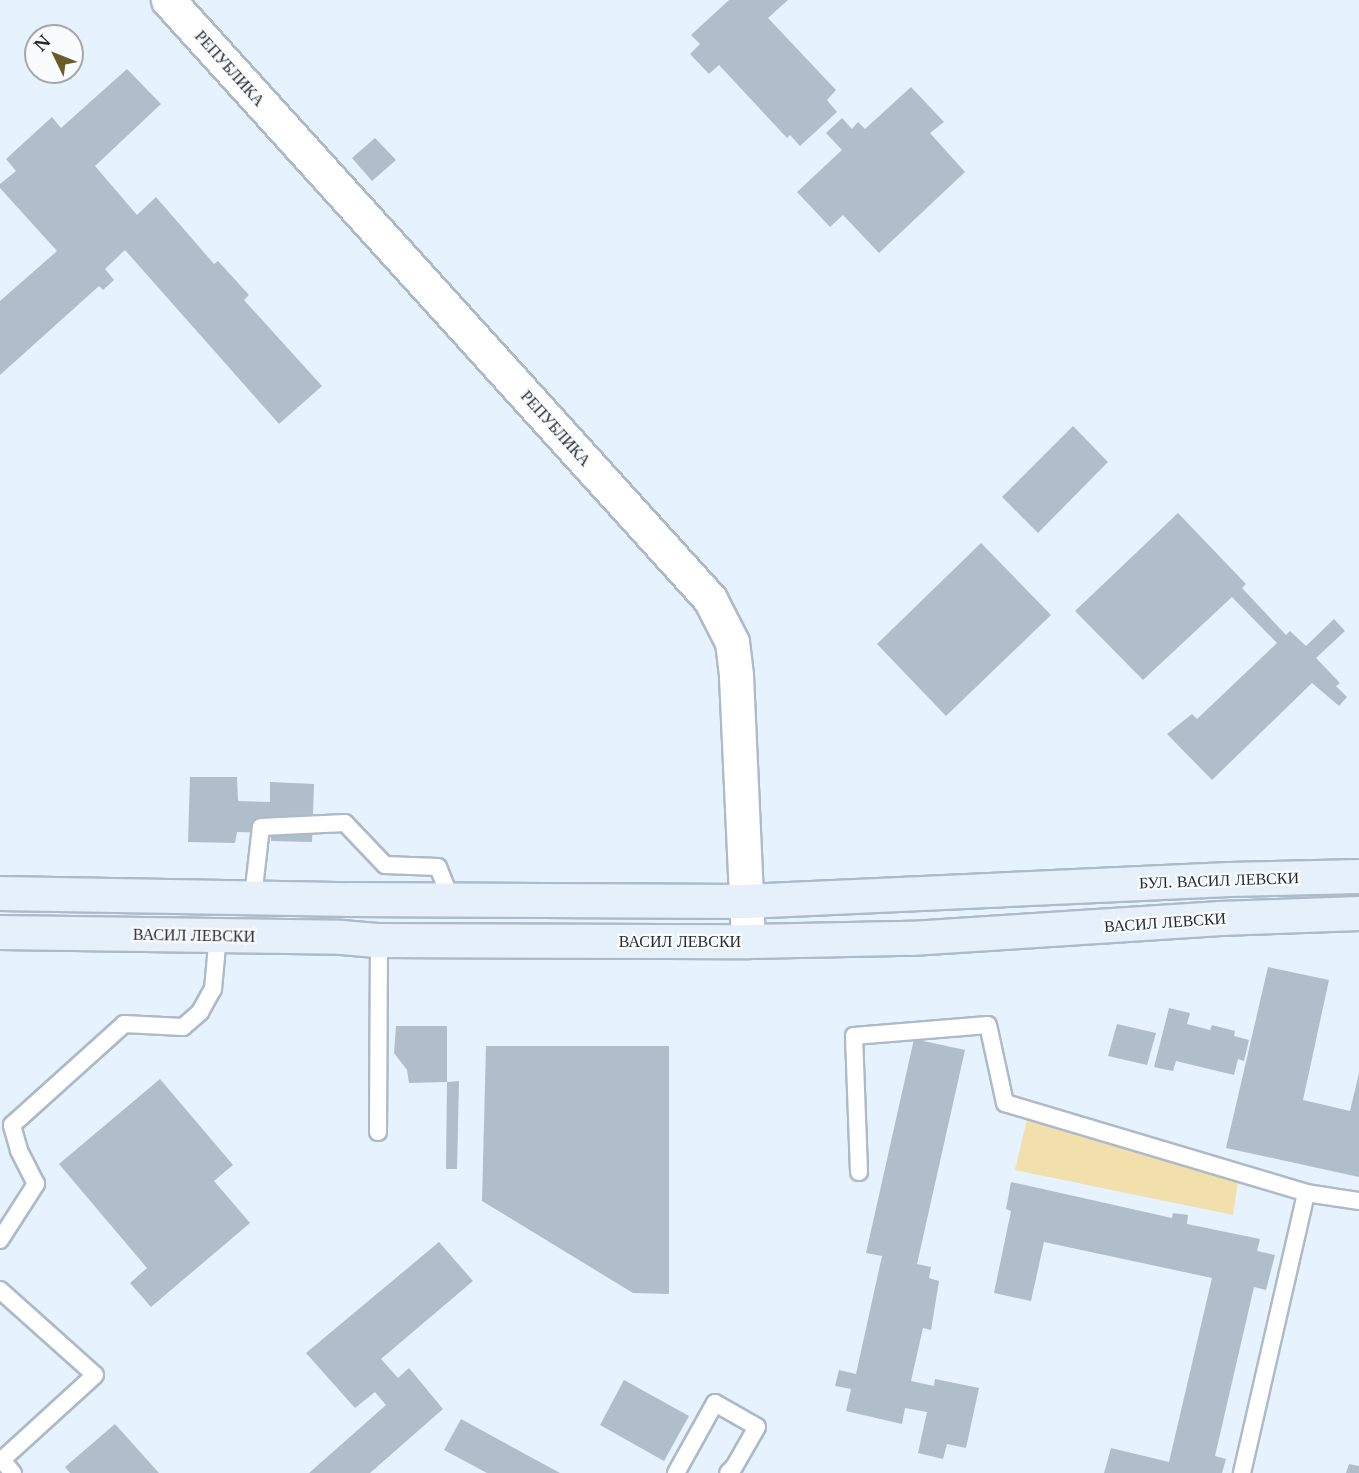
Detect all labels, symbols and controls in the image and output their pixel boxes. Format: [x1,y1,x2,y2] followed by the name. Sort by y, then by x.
[24,24,84,84] north arrow
[191,26,269,110] street label: РЕПУБЛИКА
[30,31,55,55] text: N
[517,386,595,470] street label: РЕПУБЛИКА
[1139,868,1299,892] street label: БУЛ. ВАСИЛ ЛЕВСКИ
[1103,908,1227,936] street label: ВАСИЛ ЛЕВСКИ
[133,924,255,946] street label: ВАСИЛ ЛЕВСКИ
[619,931,741,951] street label: ВАСИЛ ЛЕВСКИ

